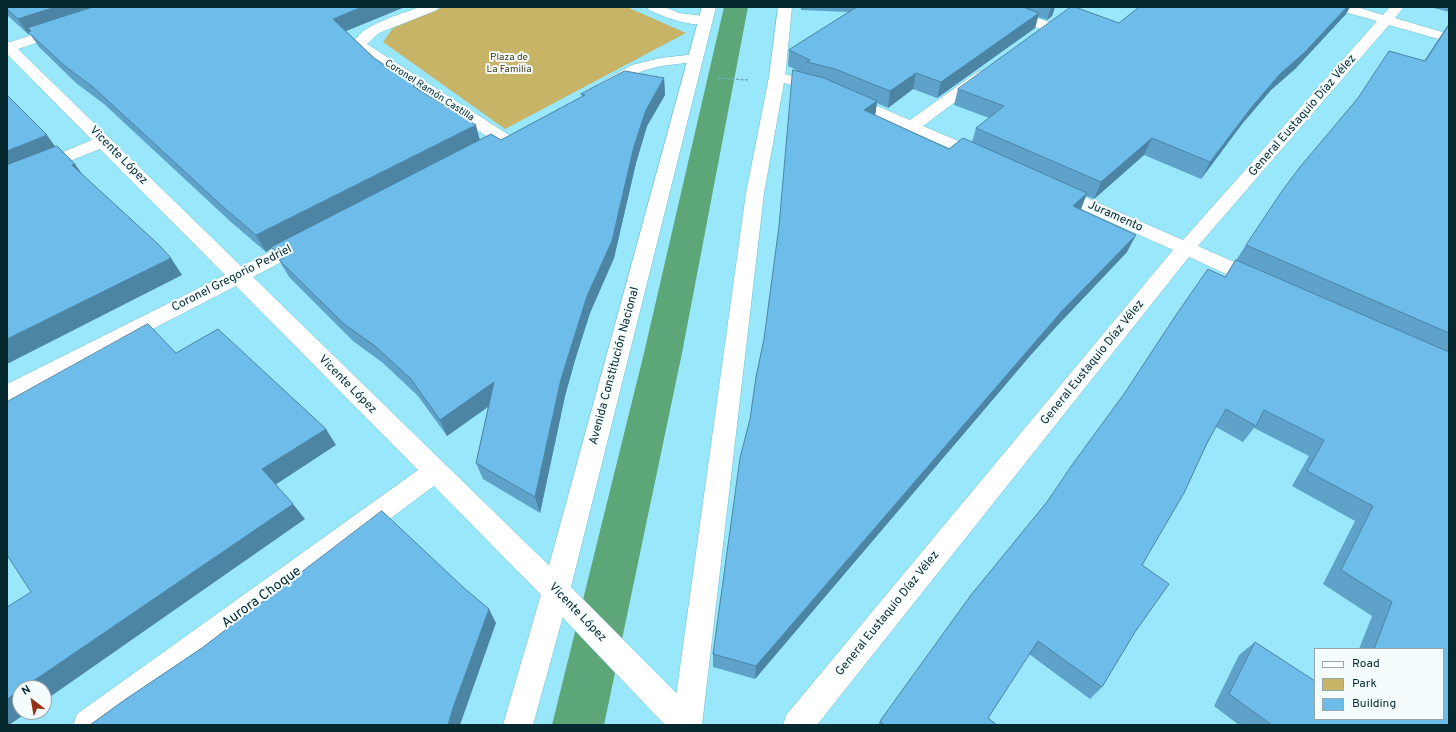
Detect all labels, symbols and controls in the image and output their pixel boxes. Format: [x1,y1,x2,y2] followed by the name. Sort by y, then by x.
[487,52,531,76] park label: Plaza de La Familia
[1246,52,1360,180] street label: General Eustaquio Díaz Vélez
[382,58,476,124] street label: Coronel Ramón Castilla
[86,124,150,188] street label: Vicente López
[1085,198,1145,236] street label: Juramento
[170,242,294,316] street label: Coronel Gregorio Pedriel
[587,286,643,446] street label: Avenida Constitución Nacional
[1038,298,1148,428] street label: General Eustaquio Díaz Vélez
[315,353,379,417] street label: Vicente López
[833,549,943,679] street label: General Eustaquio Díaz Vélez
[219,563,305,633] street label: Aurora Choque
[545,580,609,646] street label: Vicente López
[1314,648,1444,720] legend
[1352,656,1380,672] text: Road
[1352,676,1377,692] text: Park
[12,680,52,720] north arrow
[19,683,33,699] text: N
[1352,696,1396,712] text: Building

